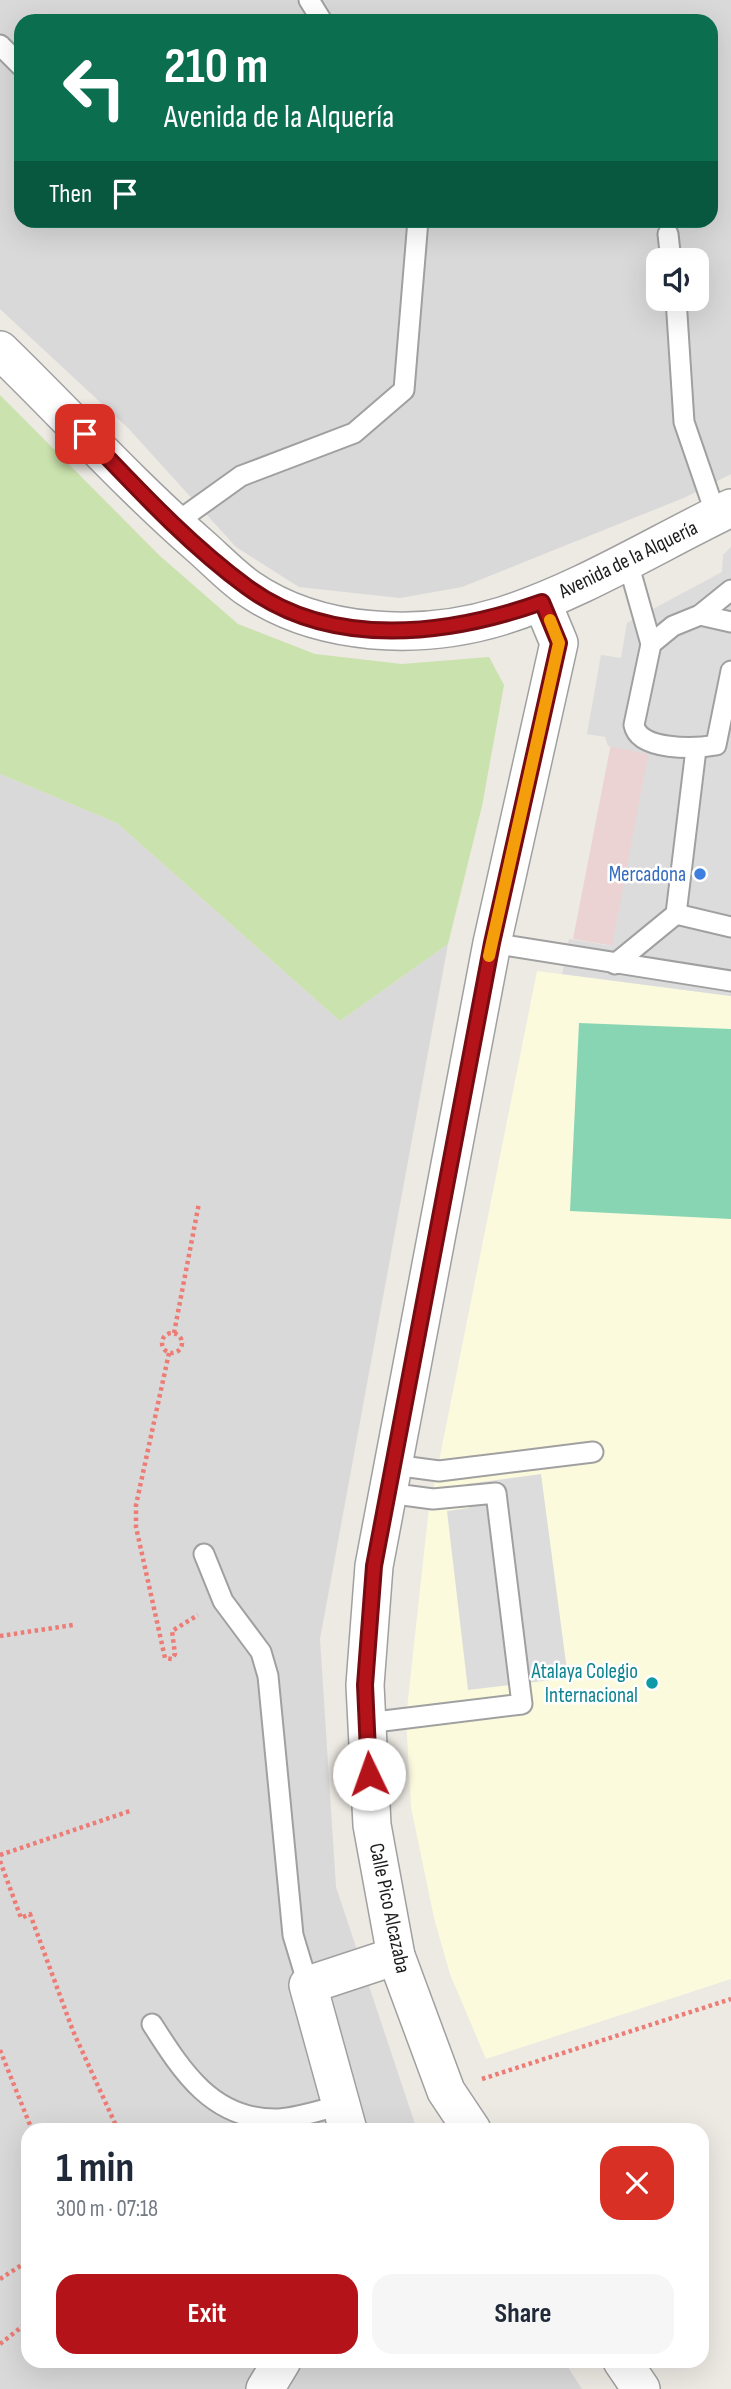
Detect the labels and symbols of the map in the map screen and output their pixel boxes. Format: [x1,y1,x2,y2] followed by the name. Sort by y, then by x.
[55,404,115,464] pin
[554,515,702,604] street label: Avenida de la Alquería
[609,862,686,887] place label: Mercadona
[692,866,708,882] marker: Mercadona
[530,1659,638,1708] place label: Atalaya Colegio Internacional
[644,1675,660,1691] marker: Atalaya Colegio Internacional
[332,1737,406,1811] position arrow
[364,1841,416,1975] street label: Calle Pico Alcazaba

